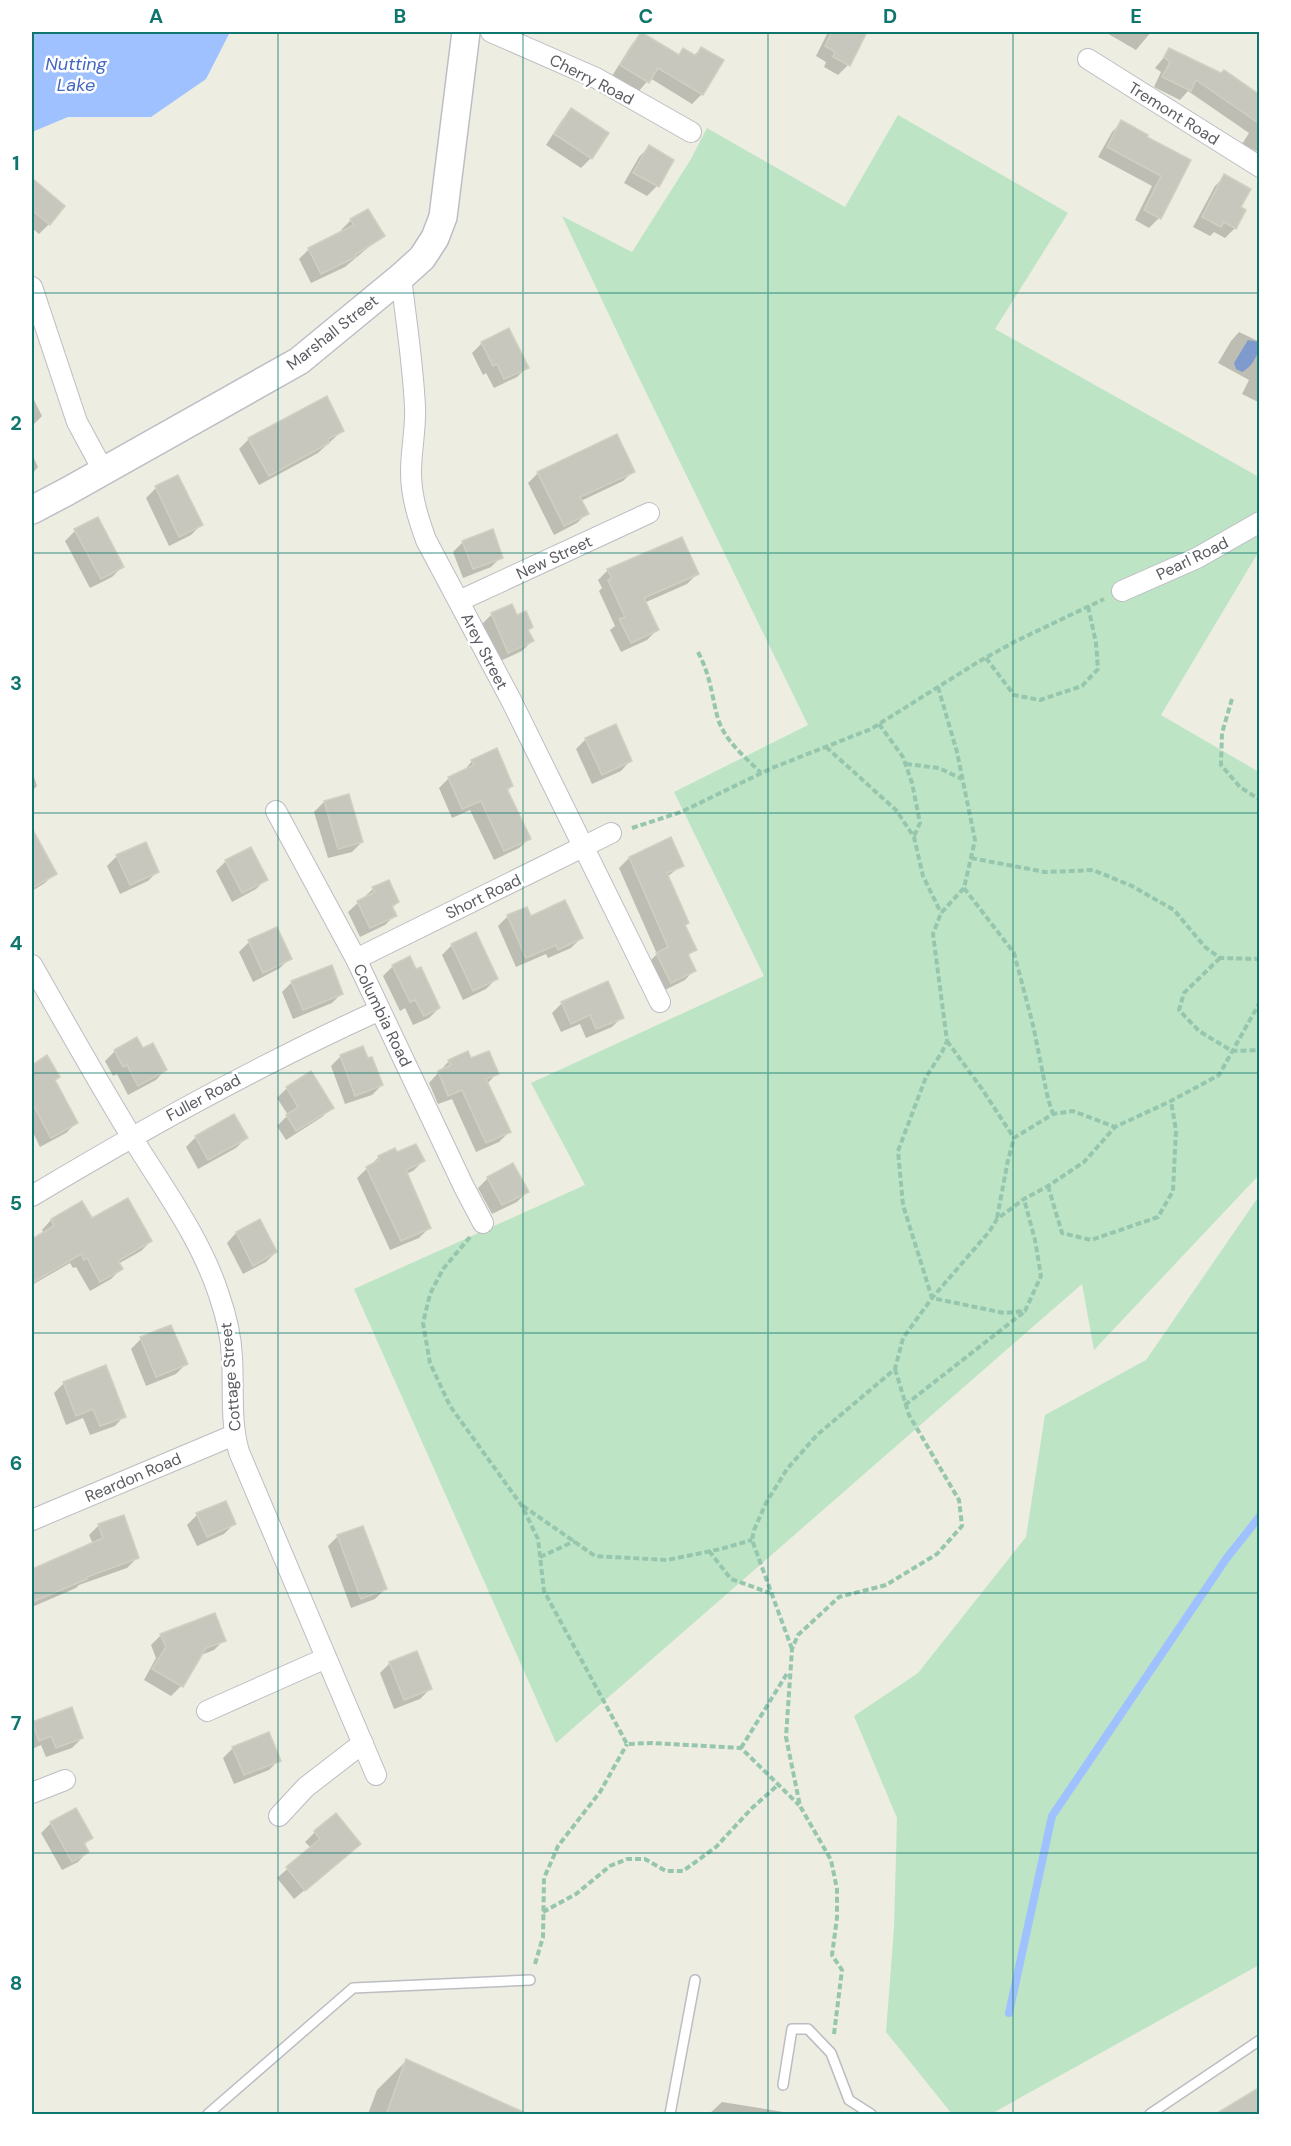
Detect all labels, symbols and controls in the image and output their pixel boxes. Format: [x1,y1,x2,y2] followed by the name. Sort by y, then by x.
[149,3,163,29] text: A
[394,3,406,29] text: B
[639,3,653,29] text: C
[883,3,897,29] text: D
[1130,3,1142,29] text: E
[546,49,638,110] street label: Cherry Road
[45,52,108,97] water label: Nutting Lake
[1124,77,1223,150] street label: Tremont Road
[12,150,20,176] text: 1
[282,290,382,375] street label: Marshall Street
[10,410,22,436] text: 2
[513,531,596,584] street label: New Street
[1153,532,1232,585] street label: Pearl Road
[456,609,513,693] street label: Arey Street
[10,670,22,696] text: 3
[442,869,525,924] street label: Short Road
[10,930,23,956] text: 4
[349,960,417,1070] street label: Columbia Road
[162,1069,244,1126] street label: Fuller Road
[10,1190,22,1216] text: 5
[215,1322,246,1432] street label: Cottage Street
[82,1448,185,1507] street label: Reardon Road
[10,1450,22,1476] text: 6
[11,1710,22,1736] text: 7
[10,1970,22,1996] text: 8

